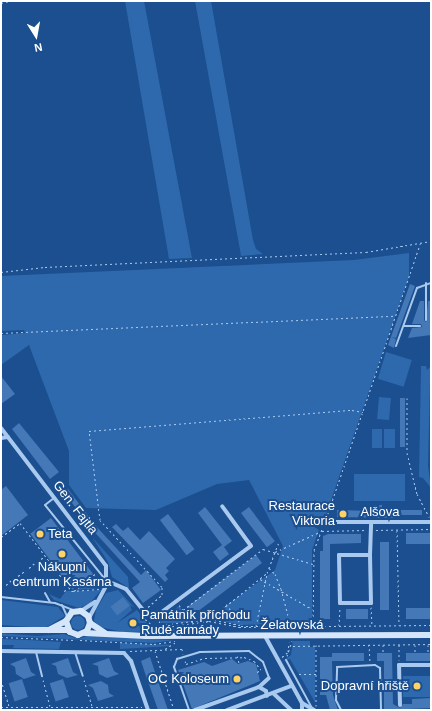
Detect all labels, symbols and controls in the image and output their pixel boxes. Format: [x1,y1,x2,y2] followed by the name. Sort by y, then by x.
[16,16,56,56] north arrow
[33,41,43,54] text: N
[49,478,101,538] street label: Gen. Fajtla
[269,499,335,530] place label: Restaurace Viktoria
[360,504,400,520] street label: Alšova
[338,509,348,519] marker: Restaurace Viktoria
[48,526,73,542] place label: Teta
[35,529,45,539] marker: Teta
[57,549,67,559] marker: Nákupní centrum Kasárna
[13,560,111,591] place label: Nákupní centrum Kasárna
[141,608,250,639] place label: Památník příchodu Rudé armády
[261,617,323,633] street label: Želatovská
[128,618,138,628] marker: Památník příchodu Rudé armády
[148,671,229,687] place label: OC Koloseum
[232,674,242,684] marker: OC Koloseum
[321,678,409,694] place label: Dopravní hřiště
[412,681,422,691] marker: Dopravní hřiště

